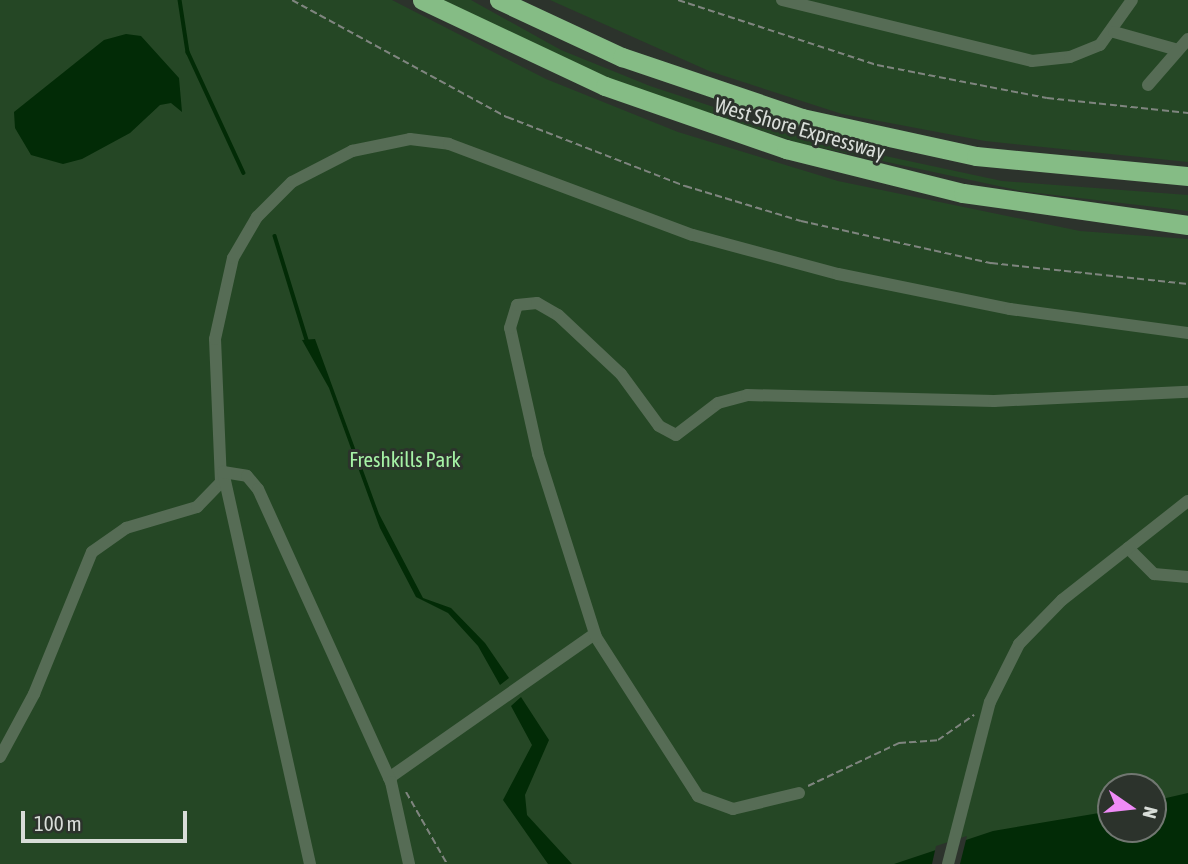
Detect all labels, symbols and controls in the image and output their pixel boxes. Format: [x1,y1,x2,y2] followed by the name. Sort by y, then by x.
[712,92,888,164] street label: West Shore Expressway
[349,446,461,472] park label: Freshkills Park
[1097,773,1167,843] north arrow
[24,798,191,842] scale bar
[1138,804,1162,821] text: N
[34,811,82,835] text: 100 m

